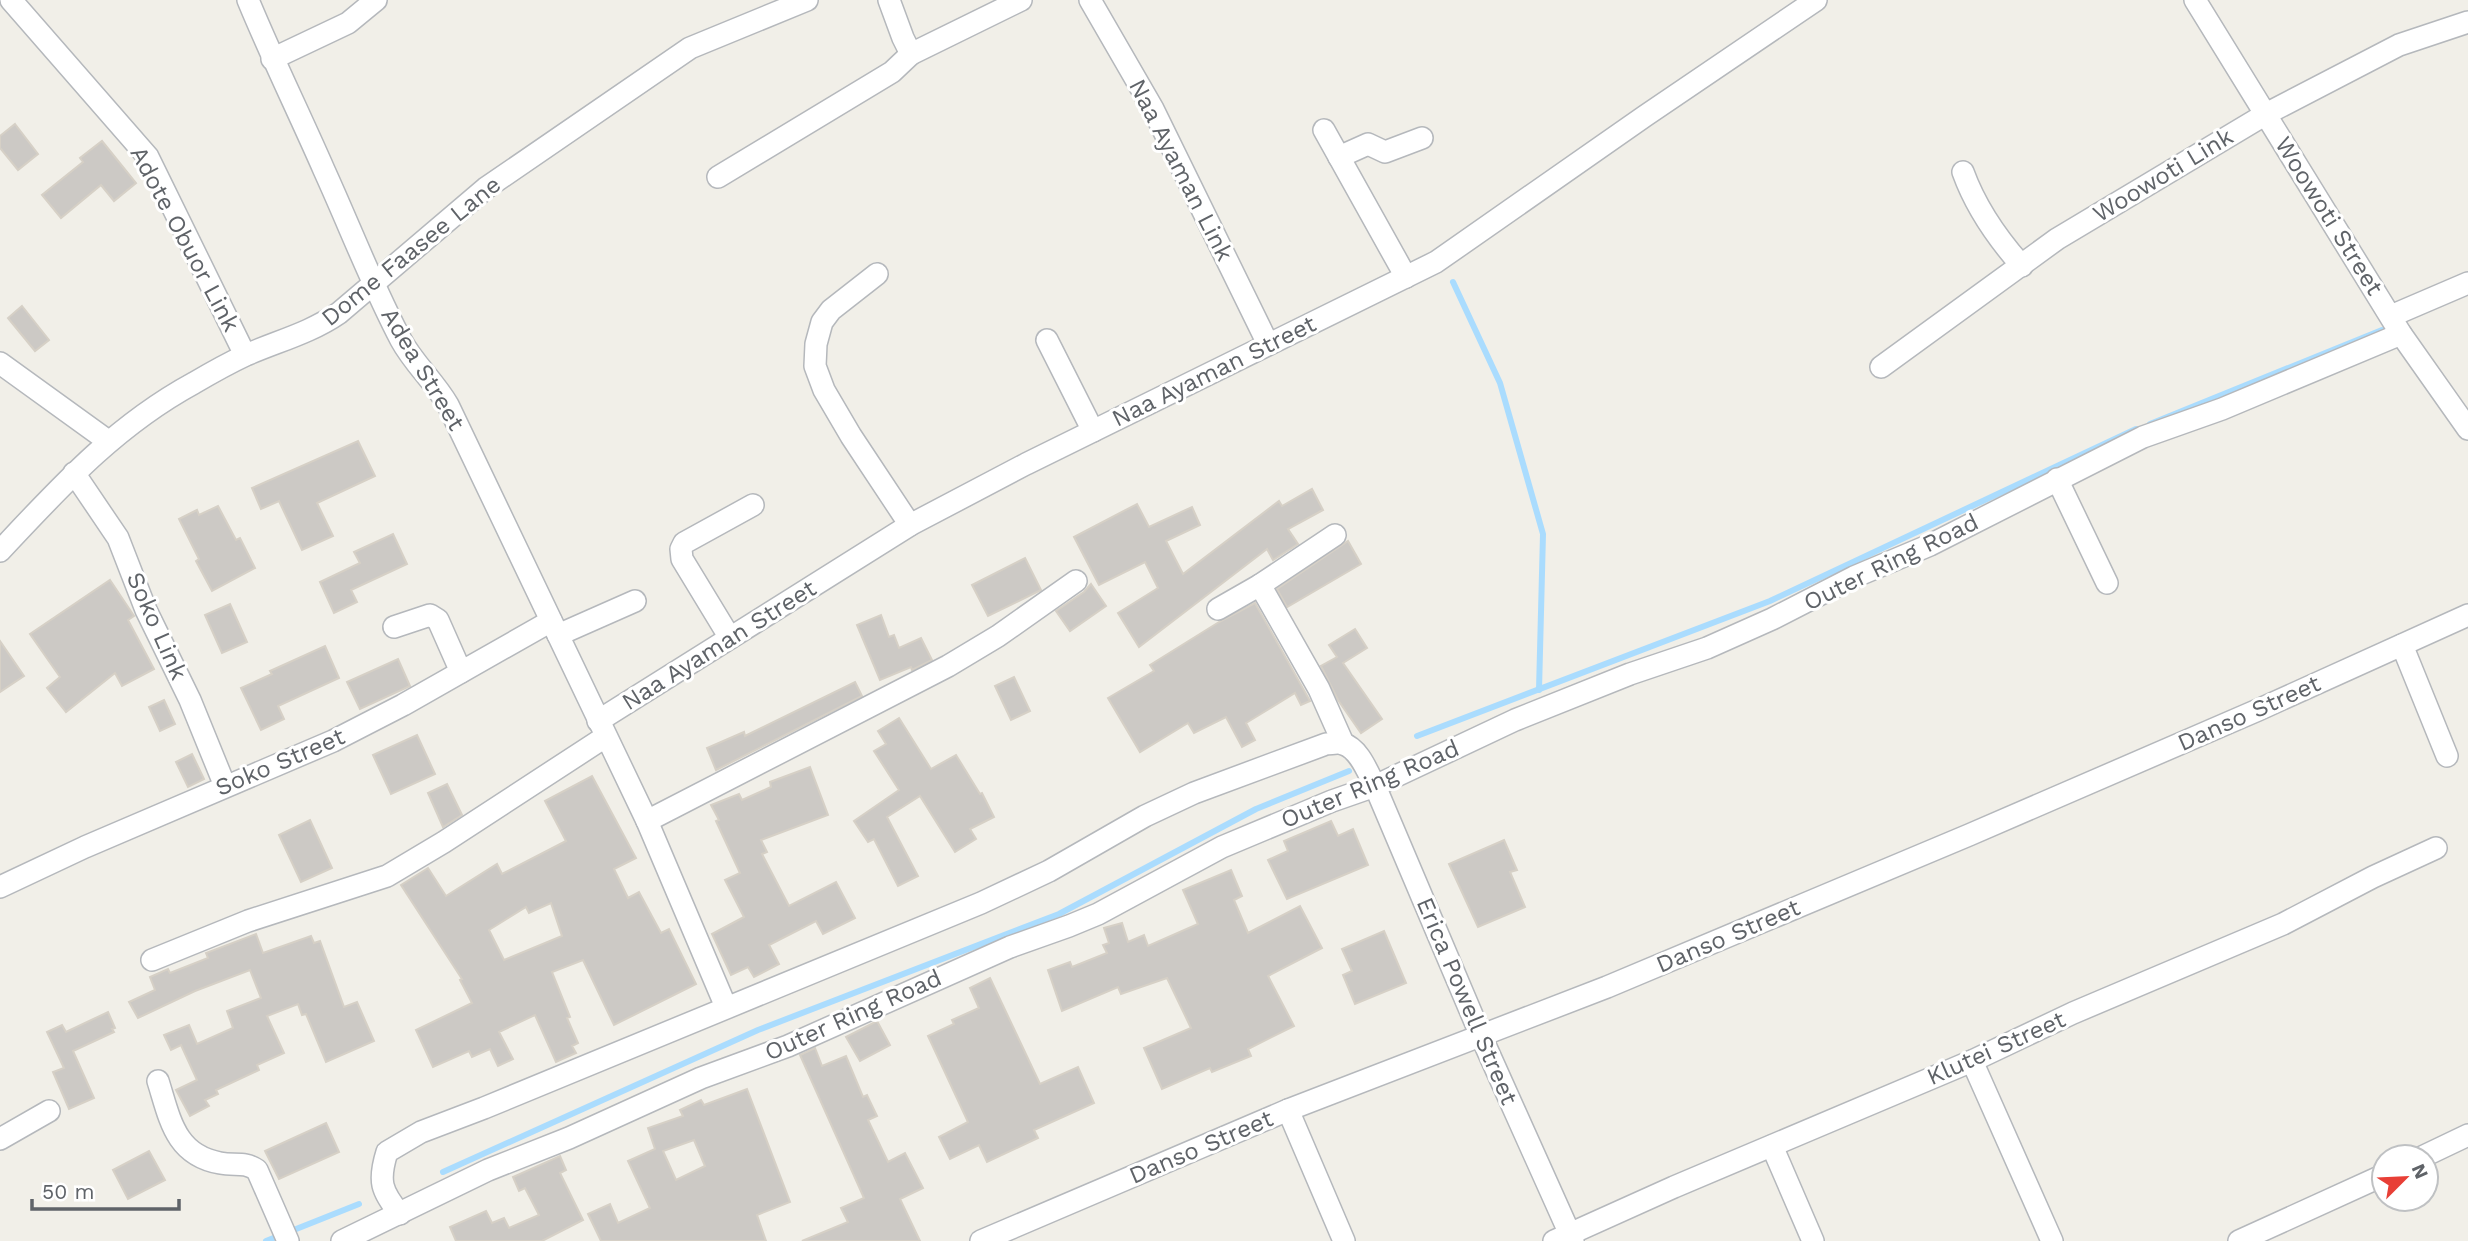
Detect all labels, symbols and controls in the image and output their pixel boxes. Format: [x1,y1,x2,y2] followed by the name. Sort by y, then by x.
[1123,74,1239,266] street label: Naa Ayaman Link
[2088,122,2238,228] street label: Woowoti Link
[2269,132,2389,300] street label: Woowoti Street
[124,142,246,337] street label: Adote Obuor Link
[316,170,506,332] street label: Dome Faasee Lane
[375,303,471,435] street label: Adea Street
[1107,309,1321,433] street label: Naa Ayaman Street
[1799,508,1983,616] street label: Outer Ring Road
[121,568,193,684] street label: Soko Link
[617,574,821,716] street label: Naa Ayaman Street
[2173,669,2325,757] street label: Danso Street
[211,722,349,802] street label: Soko Street
[1277,734,1463,834] street label: Outer Ring Road
[1411,893,1523,1109] street label: Erica Powell Street
[1652,893,1804,979] street label: Danso Street
[760,963,946,1067] street label: Outer Ring Road
[1922,1005,2070,1091] street label: Klutei Street
[1125,1104,1277,1190] street label: Danso Street
[2370,1143,2440,1213] north arrow
[2407,1160,2433,1182] text: N
[32,1168,178,1212] scale bar
[42,1179,94,1204] text: 50 m

